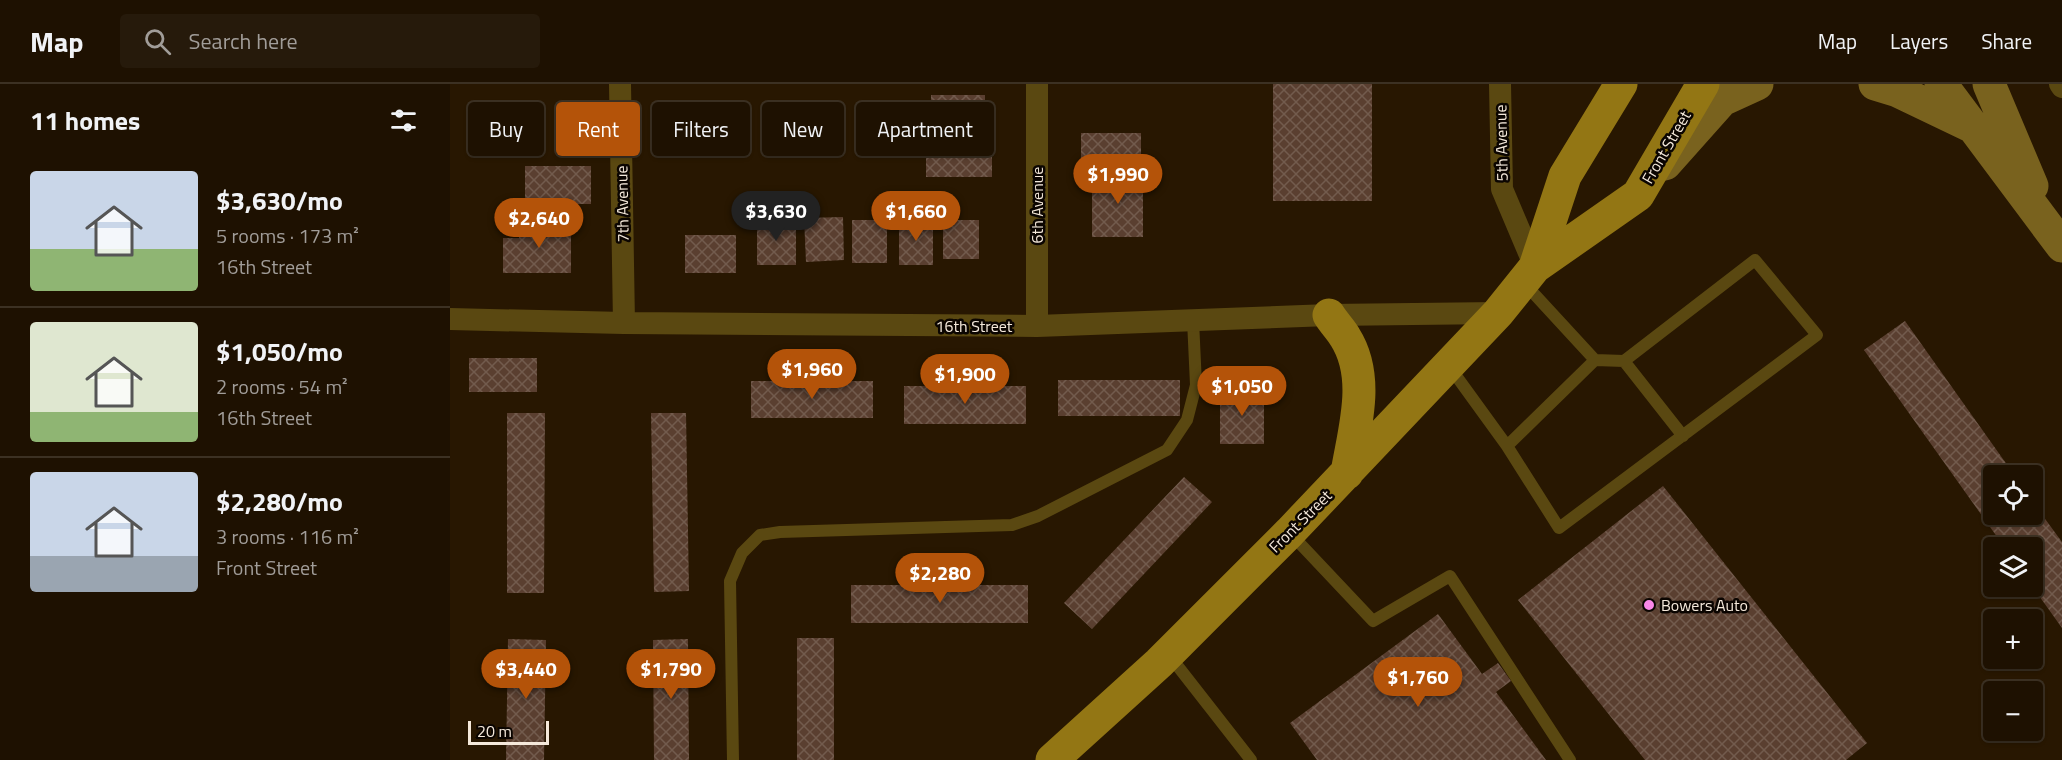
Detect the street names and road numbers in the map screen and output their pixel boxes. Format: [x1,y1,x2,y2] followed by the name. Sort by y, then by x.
[1488,104,1514,182] street label: 5th Avenue
[1635,106,1697,188] street label: Front Street
[609,165,635,243] street label: 7th Avenue
[1025,167,1049,243] street label: 6th Avenue
[936,314,1013,338] street label: 16th Street
[1263,484,1337,558] street label: Front Street

